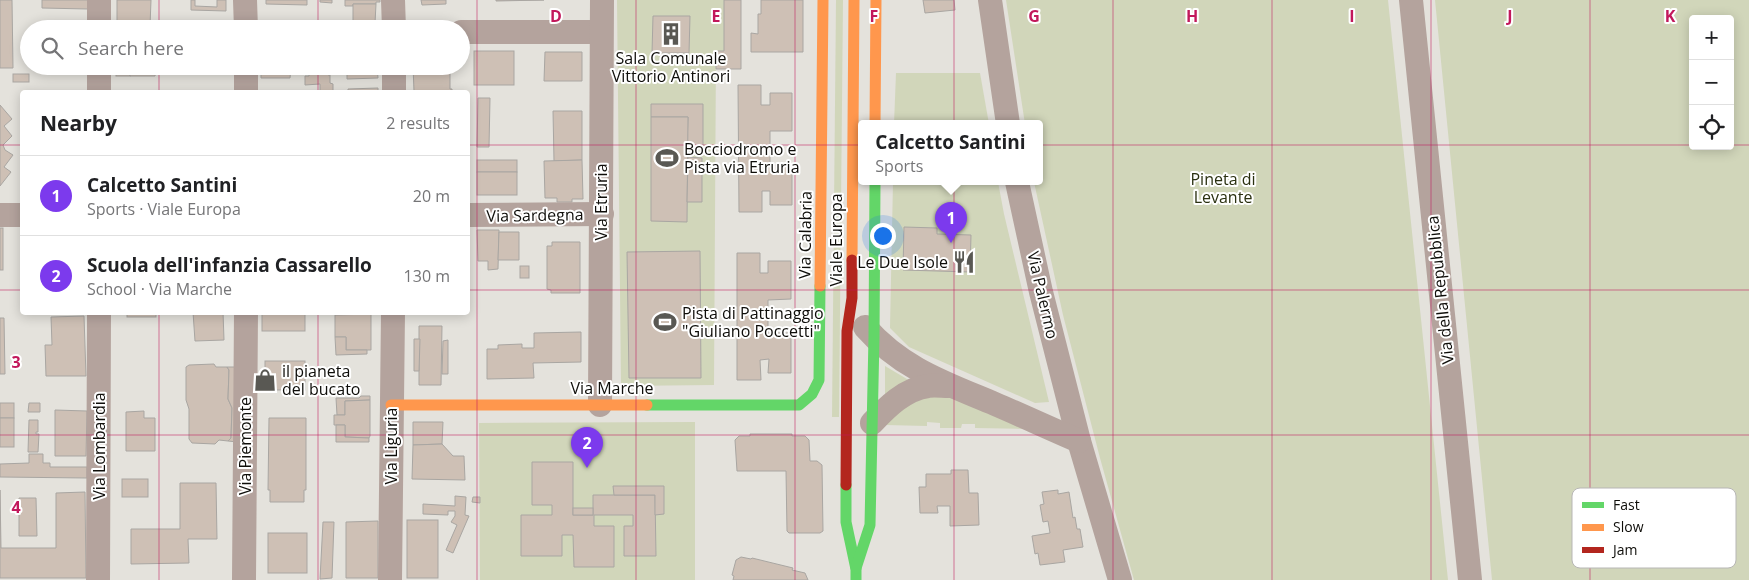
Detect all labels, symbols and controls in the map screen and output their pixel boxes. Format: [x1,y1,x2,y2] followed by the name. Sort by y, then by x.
[550,5,562,27] text: D
[712,5,721,27] text: E
[870,5,878,27] text: F
[1028,5,1040,27] text: G
[1186,5,1198,27] text: H
[1349,5,1355,27] text: I
[1505,5,1513,27] text: J
[1665,5,1676,27] text: K
[1689,15,1734,150] map controls
[1689,15,1734,60] button: +
[20,20,470,75] search box
[658,21,684,47] building icon: Sala Comunale Vittorio Antinori
[38,34,66,62] icon: search
[78,35,184,61] text: Search here
[612,47,730,87] place label: Sala Comunale Vittorio Antinori
[1689,60,1734,105] button: −
[1689,105,1734,150] button: locate
[40,109,117,137] text: Nearby
[386,112,450,134] text: 2 results
[858,120,1043,185] popup
[875,129,1026,155] text: Calcetto Santini
[684,138,800,178] place label: Bocciodromo e Pista via Etruria
[654,145,680,171] sports icon: Bocciodromo e Pista via Etruria
[875,155,923,177] text: Sports
[590,163,612,241] street label: Via Etruria
[1190,168,1256,208] park label: Pineta di Levante
[87,172,237,198] text: Calcetto Santini
[51,185,61,207] text: 1
[413,185,450,207] text: 20 m
[793,191,817,279] street label: Via Calabria
[825,193,847,287] street label: Viale Europa
[87,198,241,220] text: Sports · Viale Europa
[935,202,967,243] pin: 1
[486,203,584,227] street label: Via Sardegna
[1421,215,1459,365] street label: Via della Repubblica
[870,223,896,249] your location
[951,249,977,275] restaurant icon: Le Due Isole
[1022,249,1064,341] street label: Via Palermo
[857,251,948,273] place label: Le Due Isole
[87,252,372,278] text: Scuola dell'infanzia Cassarello
[51,265,61,287] text: 2
[404,265,450,287] text: 130 m
[87,278,232,300] text: School · Via Marche
[682,302,824,342] place label: Pista di Pattinaggio "Giuliano Poccetti"
[652,309,678,335] sports icon: Pista di Pattinaggio "Giuliano Poccetti"
[11,351,21,373] text: 3
[282,360,360,400] place label: il pianeta del bucato
[252,367,278,393] shop icon: il pianeta del bucato
[571,377,653,399] street label: Via Marche
[88,392,110,500] street label: Via Lombardia
[234,397,256,495] street label: Via Piemonte
[380,408,402,484] street label: Via Liguria
[571,427,603,468] pin: 2
[1572,488,1736,568] legend
[1613,495,1640,514] text: Fast
[11,496,21,518] text: 4
[1613,517,1644,536] text: Slow
[1611,540,1638,559] text: Jam

